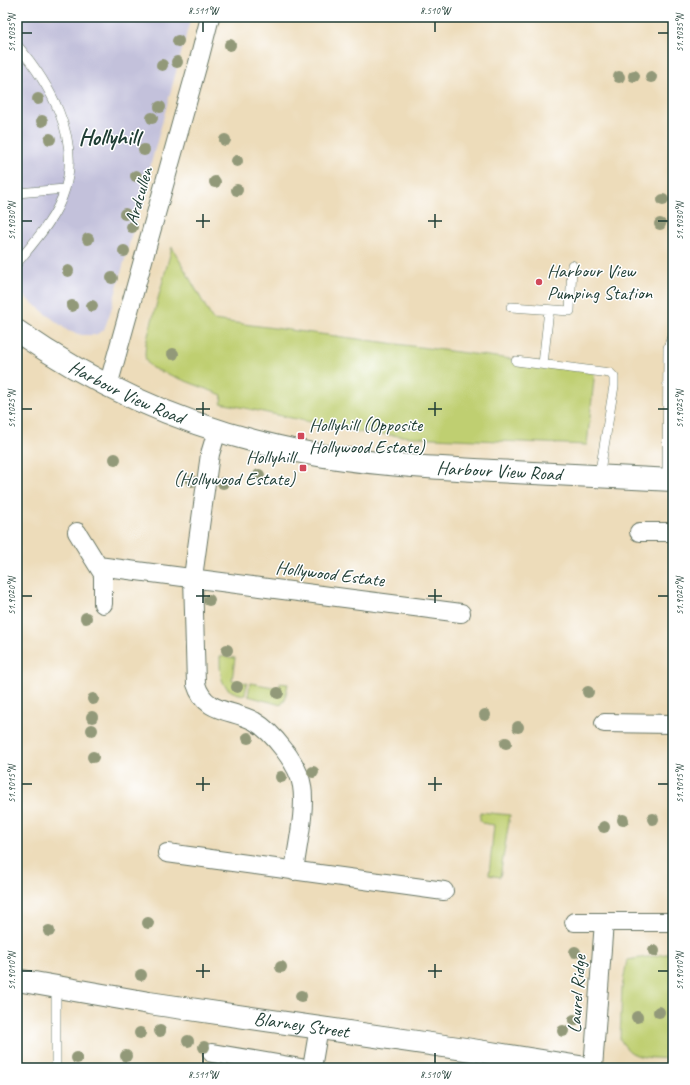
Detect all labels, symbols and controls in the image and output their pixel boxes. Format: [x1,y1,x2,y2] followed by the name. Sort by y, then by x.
[188,4,220,17] text: 8.511°W
[420,4,452,17] text: 8.510°W
[5,12,18,52] text: 51.9035°N
[673,12,686,52] text: 51.9035°N
[78,123,144,152] district label: Hollyhill
[119,163,159,228] street label: Ardcullen
[5,200,18,240] text: 51.9030°N
[673,200,686,240] text: 51.9030°N
[547,259,652,305] place label: Harbour View Pumping Station
[534,277,544,287] marker: Harbour View Pumping Station
[65,355,191,431] street label: Harbour View Road
[5,388,18,428] text: 51.9025°N
[673,388,686,428] text: 51.9025°N
[309,413,426,459] place label: Hollyhill (Opposite Hollywood Estate)
[296,431,306,441] marker: Hollyhill (Opposite Hollywood Estate)
[173,445,299,491] place label: Hollyhill (Hollywood Estate)
[436,456,566,487] street label: Harbour View Road
[298,463,308,473] marker: Hollyhill (Hollywood Estate)
[274,555,387,593] street label: Hollywood Estate
[5,575,18,615] text: 51.9020°N
[673,575,686,615] text: 51.9020°N
[5,763,18,803] text: 51.9015°N
[673,763,686,803] text: 51.9015°N
[5,950,18,990] text: 51.9010°N
[673,950,686,990] text: 51.9010°N
[562,952,592,1034] street label: Laurel Ridge
[253,1006,352,1044] street label: Blarney Street
[188,1068,220,1081] text: 8.511°W
[420,1068,452,1081] text: 8.510°W

